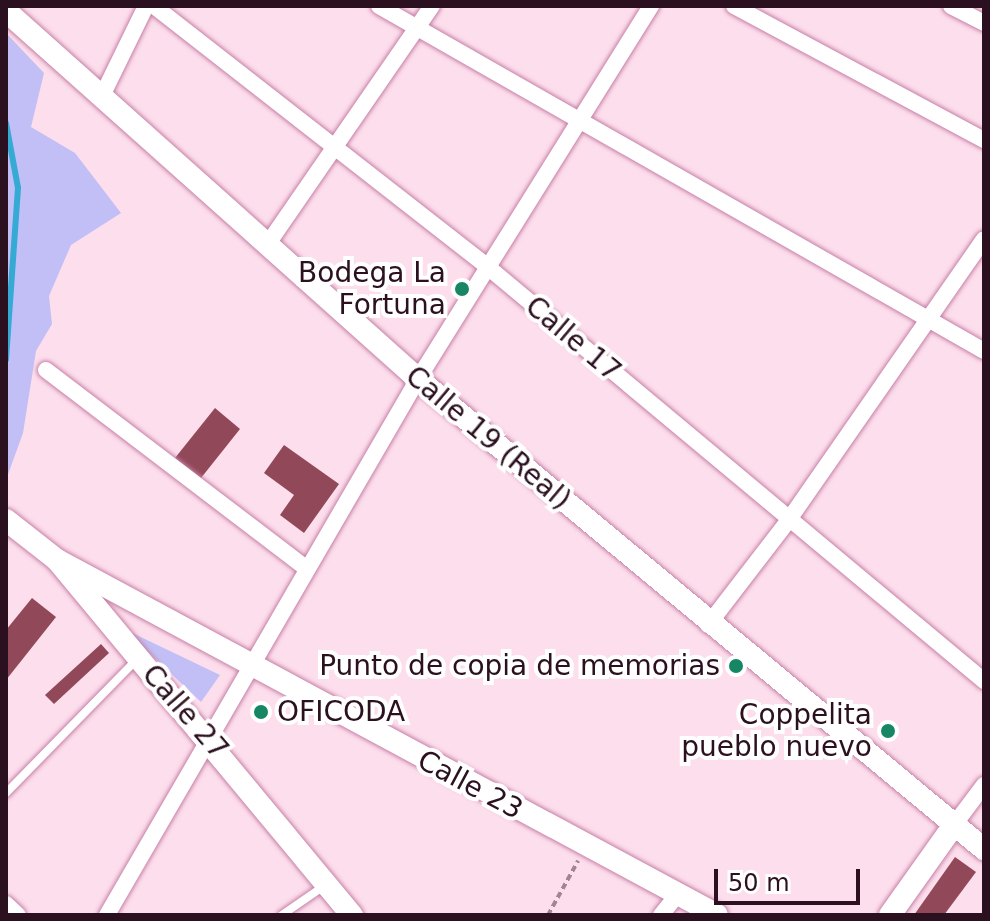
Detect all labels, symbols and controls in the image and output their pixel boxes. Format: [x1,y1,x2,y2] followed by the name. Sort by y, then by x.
[298,256,446,322] place label: Bodega La Fortuna
[453,280,471,298] marker: Bodega La Fortuna
[519,289,627,389] street label: Calle 17
[399,359,577,517] street label: Calle 19 (Real)
[319,649,720,683] place label: Punto de copia de memorias
[727,657,745,675] marker: Punto de copia de memorias
[135,658,235,766] street label: Calle 27
[277,695,405,729] place label: OFICODA
[681,698,872,764] place label: Coppelita pueblo nuevo
[252,703,270,721] marker: OFICODA
[879,722,897,740] marker: Coppelita pueblo nuevo
[412,743,528,827] street label: Calle 23
[718,853,864,903] scale bar
[728,869,790,897] text: 50 m

